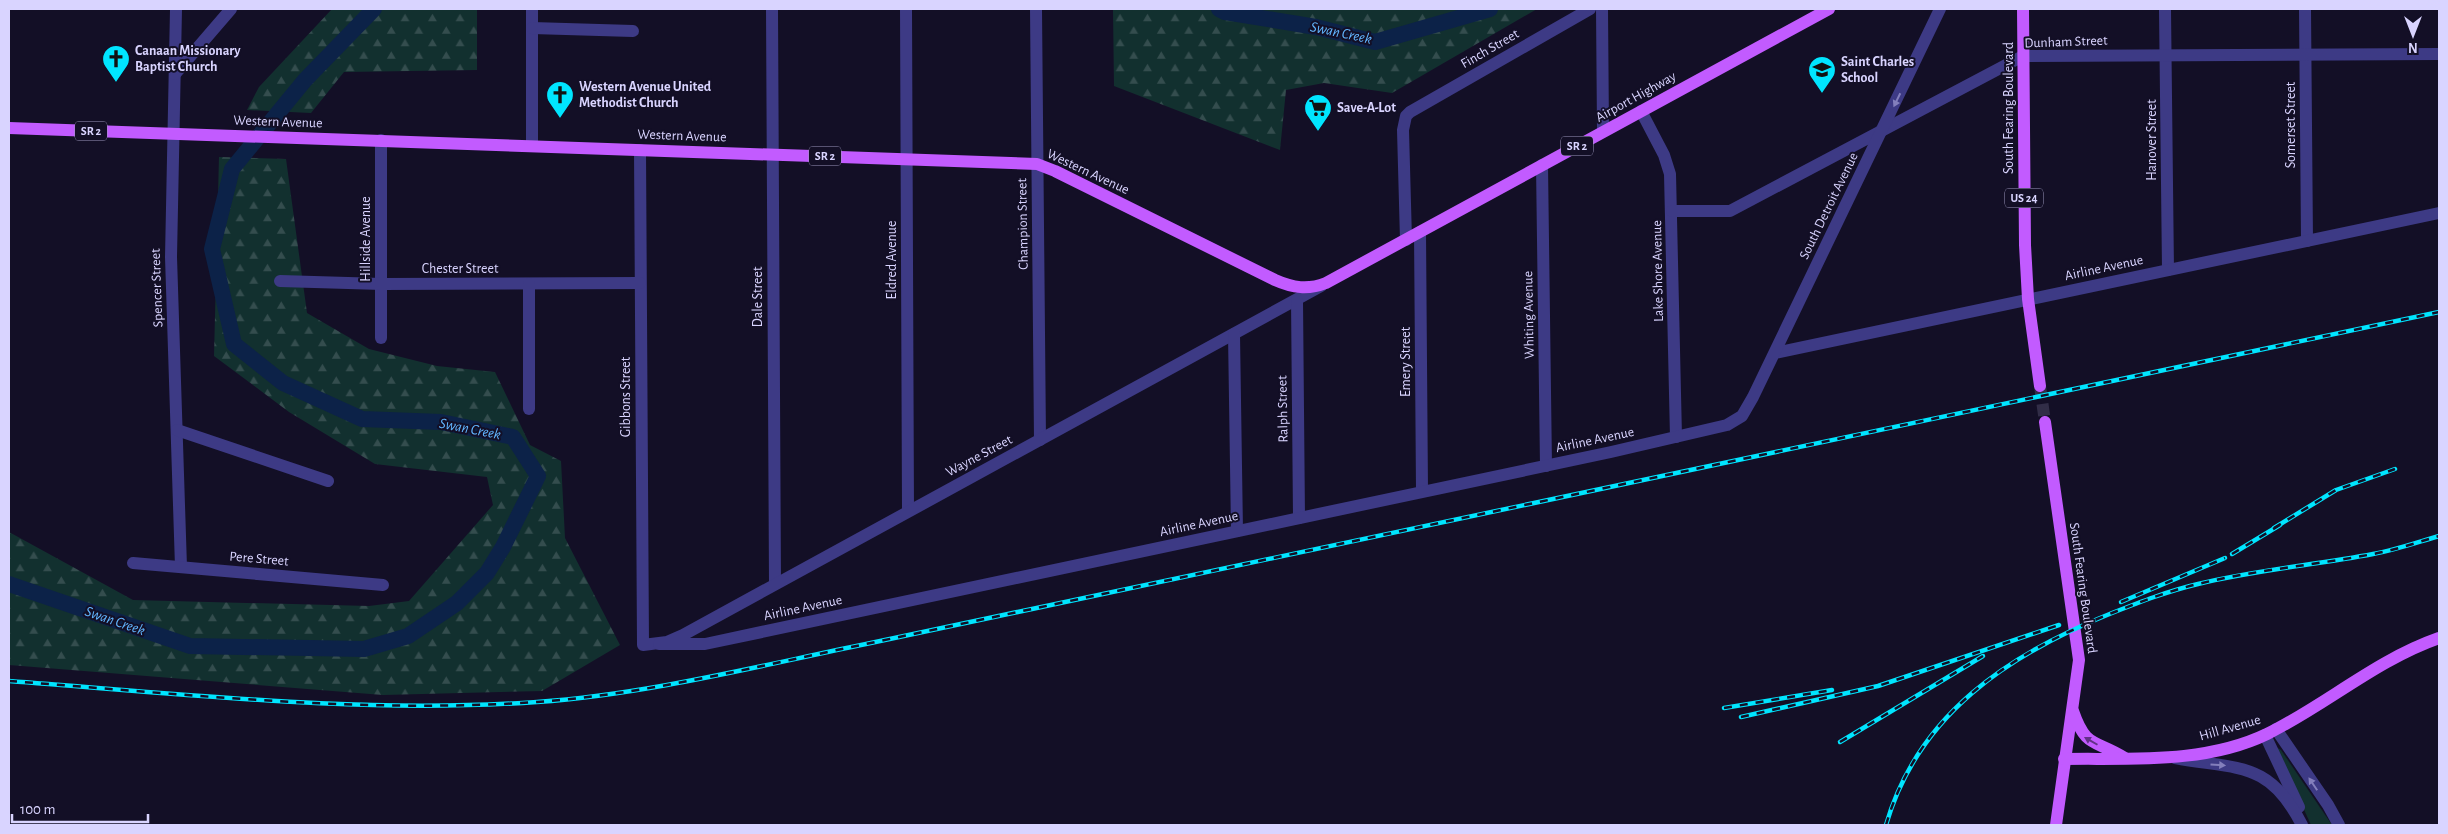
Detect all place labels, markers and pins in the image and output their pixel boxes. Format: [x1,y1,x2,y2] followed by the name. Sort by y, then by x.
[101,44,131,83] church icon: Canaan Missionary Baptist Church
[135,44,241,74] place label: Canaan Missionary Baptist Church
[1807,55,1837,94] school or university icon: Saint Charles School
[1841,55,1914,85] place label: Saint Charles School
[545,80,575,119] church icon: Western Avenue United Methodist Church
[579,80,712,110] place label: Western Avenue United Methodist Church
[1303,93,1333,132] supermarket icon: Save-A-Lot
[1337,101,1396,115] place label: Save-A-Lot

